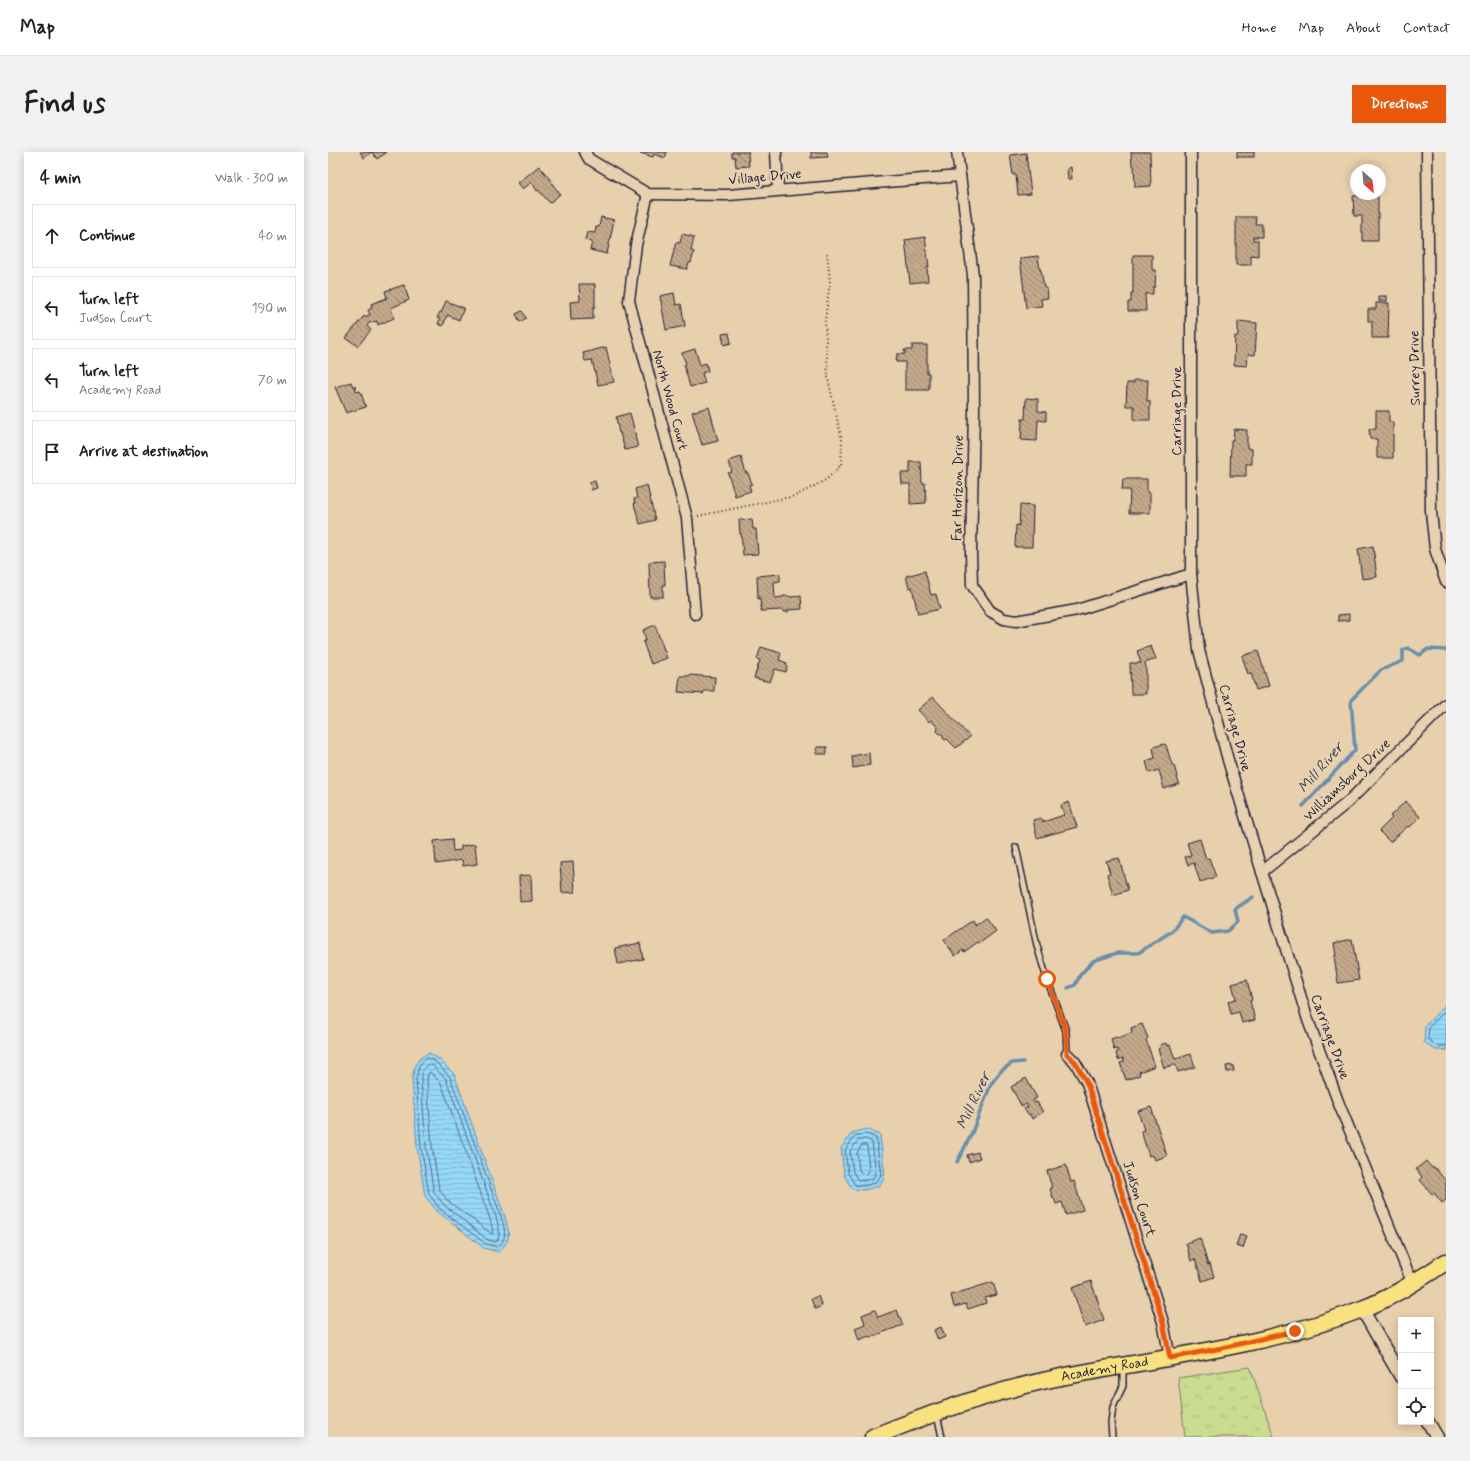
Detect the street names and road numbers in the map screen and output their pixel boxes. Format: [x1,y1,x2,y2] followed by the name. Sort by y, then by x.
[728,165,802,189] street label: Village Drive
[1405,330,1425,406] street label: Surrey Drive
[648,348,692,452] street label: North Wood Court
[1168,366,1186,456] street label: Carriage Drive
[948,435,968,541] street label: Far Horizon Drive
[1215,682,1255,774] street label: Carriage Drive
[1300,735,1396,827] street label: Williamsburg Drive
[1306,992,1354,1083] street label: Carriage Drive
[1118,1159,1160,1240] street label: Judson Court
[1059,1352,1150,1386] street label: Academy Road

